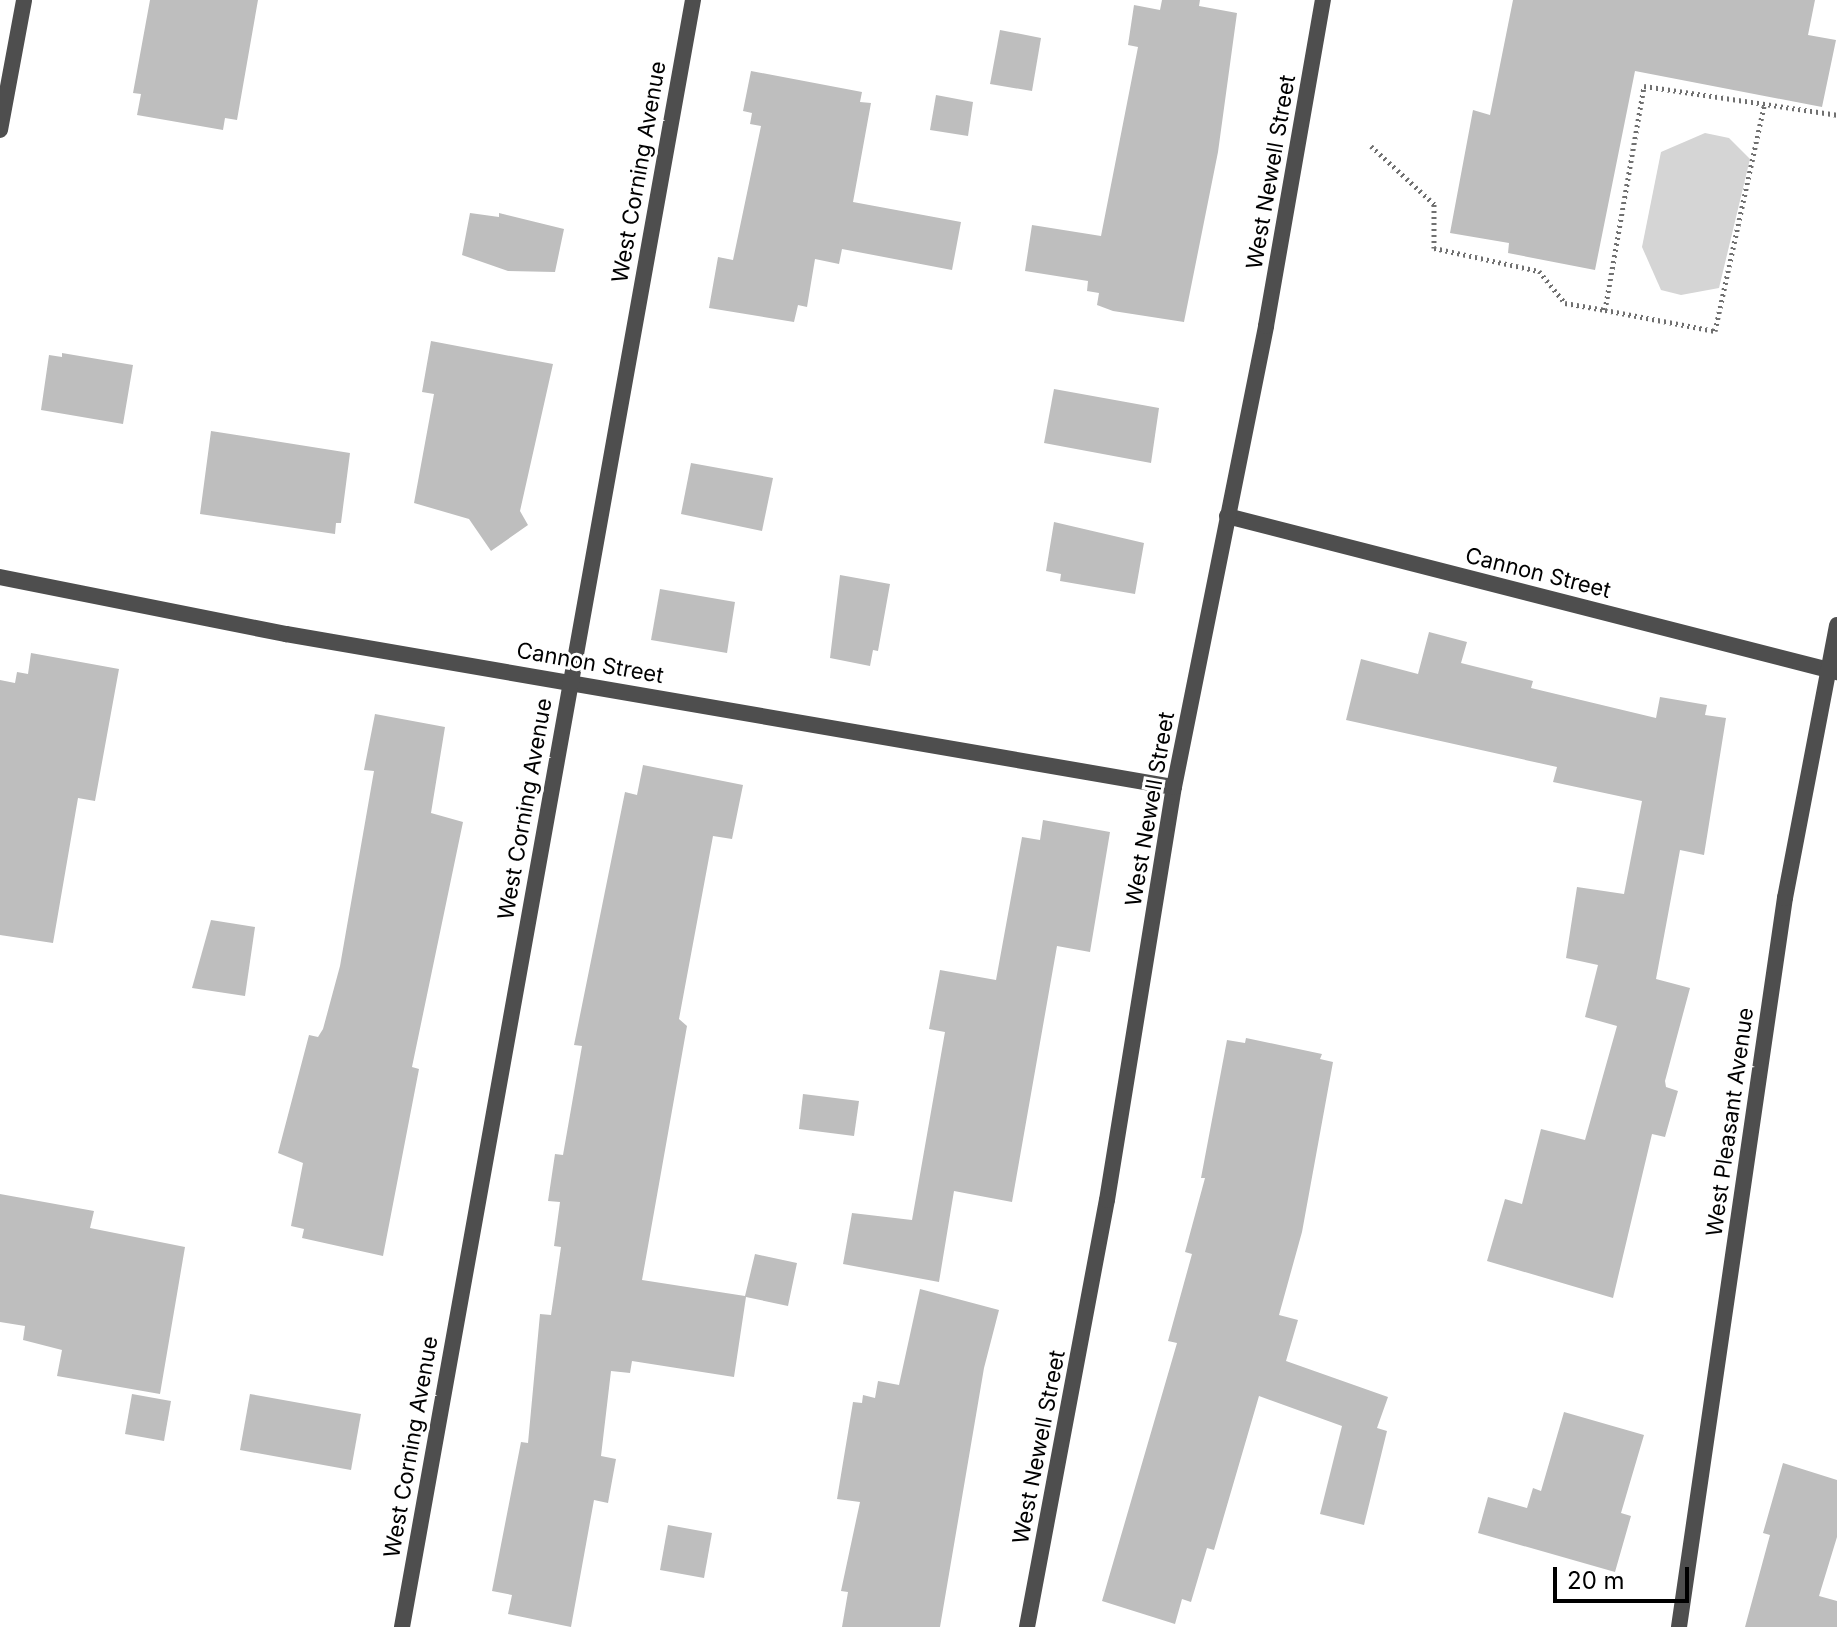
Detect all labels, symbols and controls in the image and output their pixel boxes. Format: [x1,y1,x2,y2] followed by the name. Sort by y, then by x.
[607,59,671,285] street label: West Corning Avenue
[1241,73,1301,271] street label: West Newell Street
[1463,542,1613,604] street label: Cannon Street
[514,637,666,689] street label: Cannon Street
[493,696,557,922] street label: West Corning Avenue
[1120,710,1180,908] street label: West Newell Street
[1701,1006,1759,1238] street label: West Pleasant Avenue
[379,1334,443,1560] street label: West Corning Avenue
[1007,1348,1071,1546] street label: West Newell Street
[1557,1551,1693,1601] scale bar
[1567,1566,1625,1595] text: 20 m

